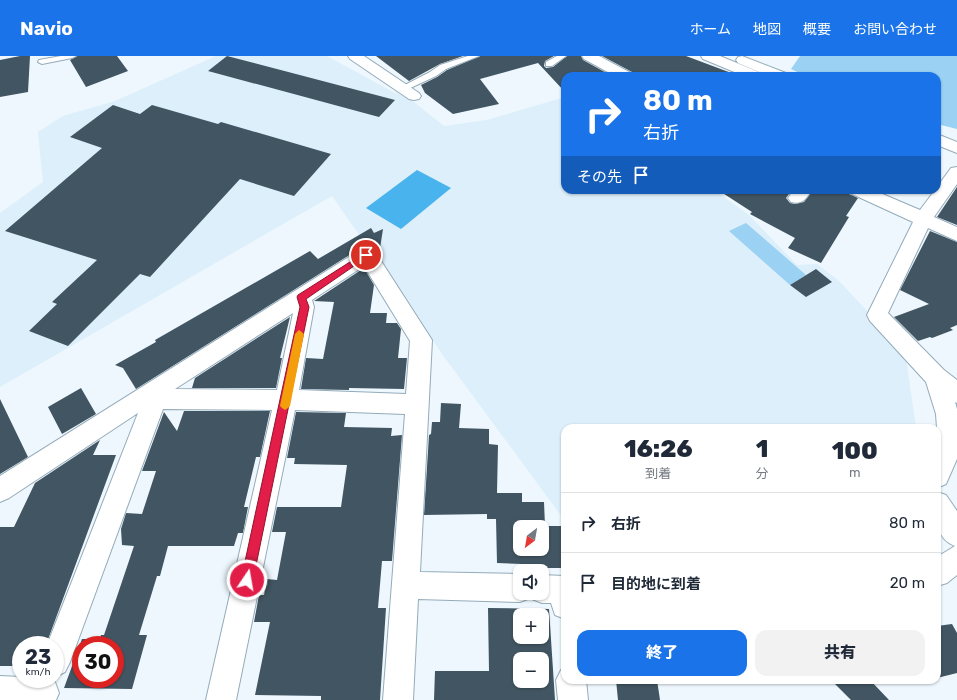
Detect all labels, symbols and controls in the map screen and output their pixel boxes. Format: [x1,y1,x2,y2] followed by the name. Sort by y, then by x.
[20,17,73,40] text: Navio
[689,21,731,38] text: ホーム
[753,21,781,38] text: 地図
[803,21,831,38] text: 概要
[853,21,937,38] text: お問い合わせ
[643,84,713,117] text: 80 m
[577,88,629,140] icon: right
[643,122,679,144] text: 右折
[630,164,652,186] icon: arrive
[577,168,622,186] text: その先
[349,238,383,272] pin
[355,244,377,266] icon: arrive
[624,435,693,463] text: 16:26
[756,435,768,463] text: 1
[832,437,878,465] text: 100
[849,465,861,480] text: m
[645,466,671,481] text: 到着
[756,466,769,481] text: 分
[577,512,599,534] icon: right
[889,514,925,532] text: 80 m
[611,515,641,533] text: 右折
[513,520,549,556] north arrow
[513,520,549,688] map controls
[226,559,268,601] position arrow
[513,564,549,600] button: sound
[577,572,599,594] icon: arrive
[890,574,925,592] text: 20 m
[611,575,701,593] text: 目的地に到着
[513,608,549,644] button: +
[577,630,747,676] button: 終了
[755,630,925,676] button: 共有
[72,636,124,688] speed limit sign: 30
[25,645,51,669] text: 23
[513,652,549,688] button: −
[26,666,50,678] text: km/h

